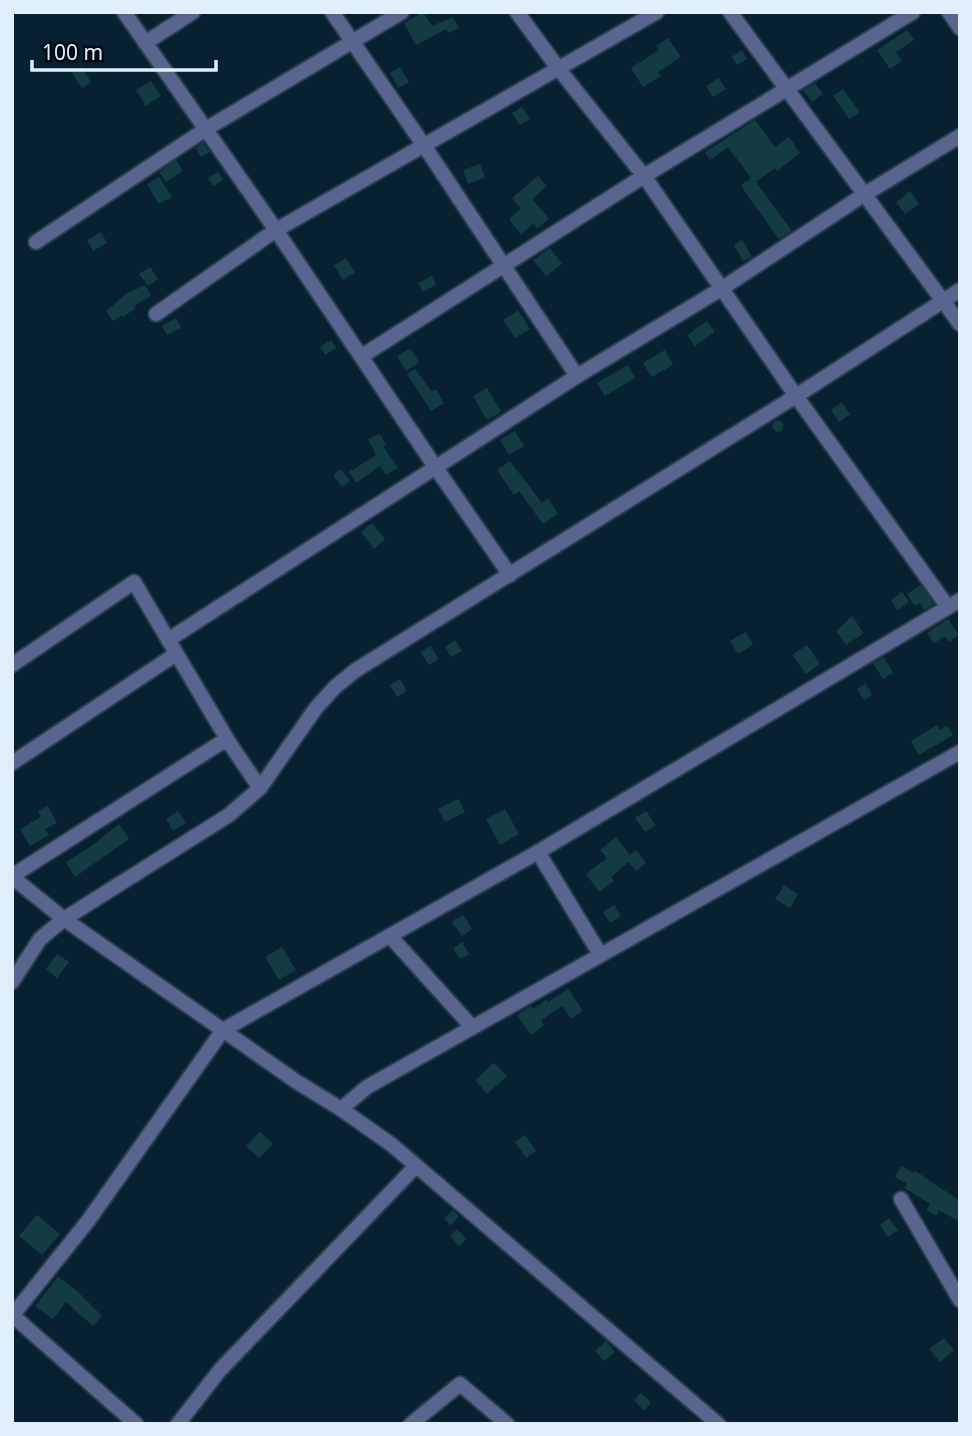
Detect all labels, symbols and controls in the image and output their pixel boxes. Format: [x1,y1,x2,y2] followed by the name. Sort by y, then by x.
[32,28,215,72] scale bar
[42,38,103,66] text: 100 m

